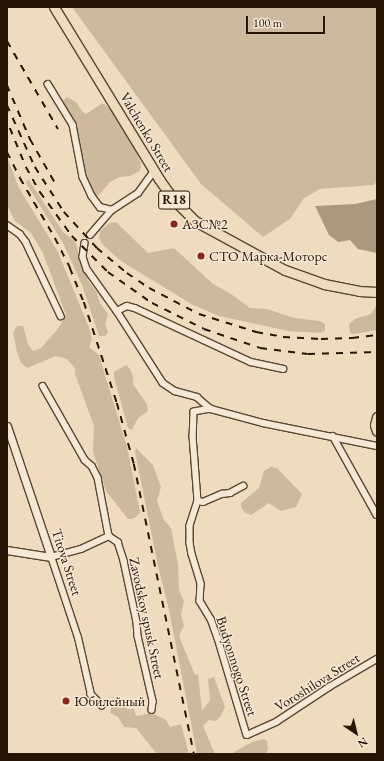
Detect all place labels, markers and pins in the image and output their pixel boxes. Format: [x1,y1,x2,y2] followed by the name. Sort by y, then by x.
[182,216,228,232] place label: АЗС№2
[169,219,179,229] marker: АЗС№2
[209,248,328,264] place label: СТО Марка-Моторс
[196,251,206,261] marker: СТО Марка-Моторс
[74,693,145,709] place label: Юбилейный
[61,696,71,706] marker: Юбилейный

